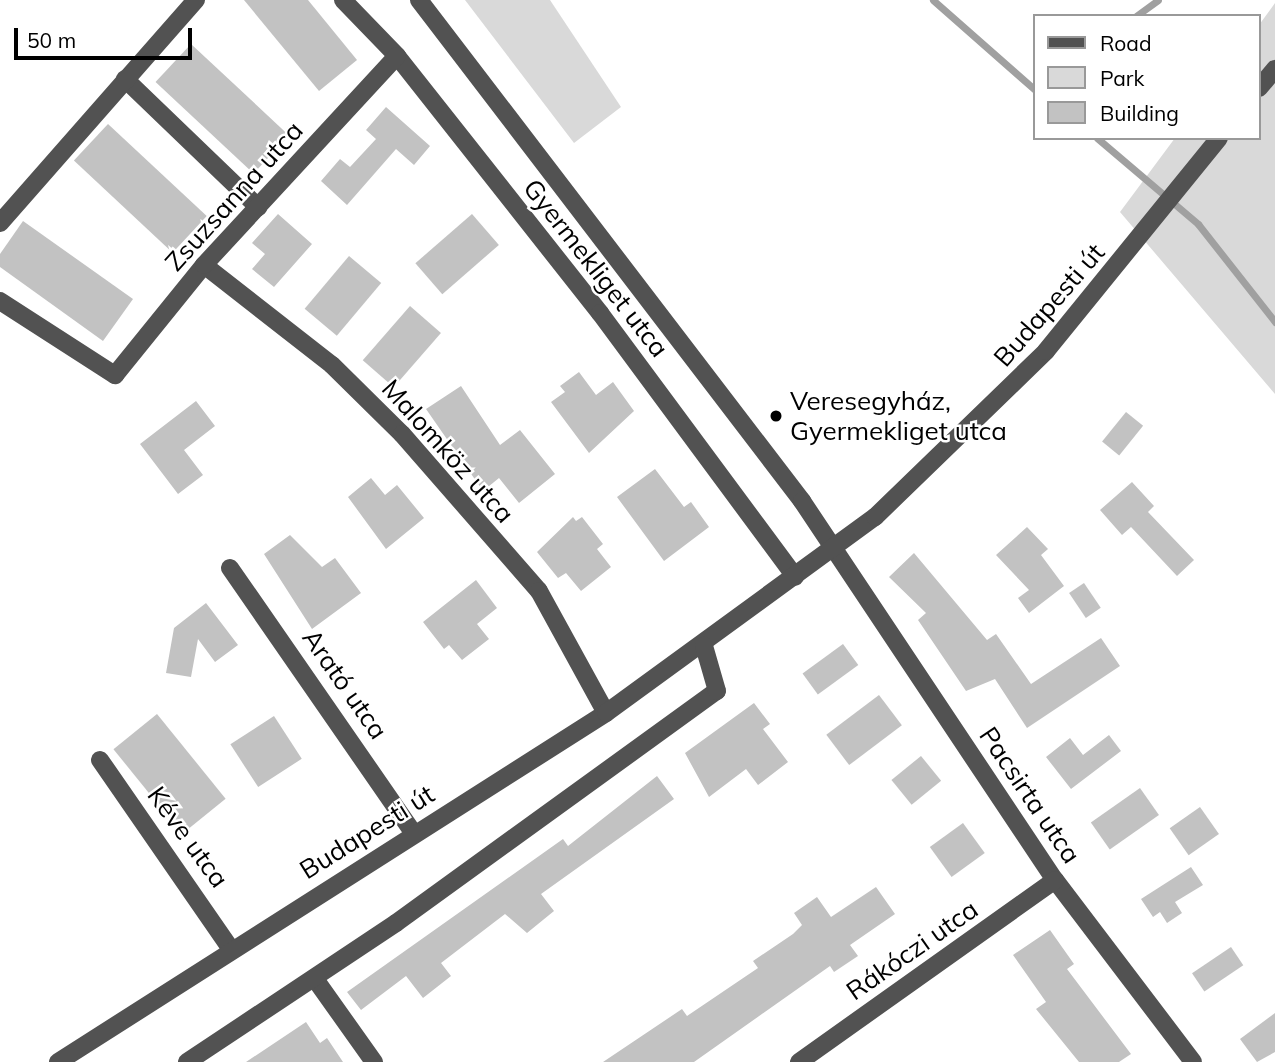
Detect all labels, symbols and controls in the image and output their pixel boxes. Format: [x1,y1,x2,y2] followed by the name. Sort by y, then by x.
[18,14,196,58] scale bar
[1034,14,1261,140] legend
[27,27,76,53] text: 50 m
[1100,30,1151,56] text: Road
[1100,65,1144,91] text: Park
[1100,100,1179,126] text: Building
[159,115,309,277] street label: Zsuzsanna utca
[517,173,675,363] street label: Gyermekliget utca
[987,237,1111,373] street label: Budapesti út
[375,373,521,529] street label: Malomköz utca
[790,385,1007,446] place label: Veresegyház, Gyermekliget utca
[768,408,784,424] marker: Veresegyház, Gyermekliget utca
[296,623,394,745] street label: Arató utca
[973,721,1087,869] street label: Pacsirta utca
[294,778,440,886] street label: Budapesti út
[141,780,235,894] street label: Kéve utca
[840,893,984,1007] street label: Rákóczi utca

